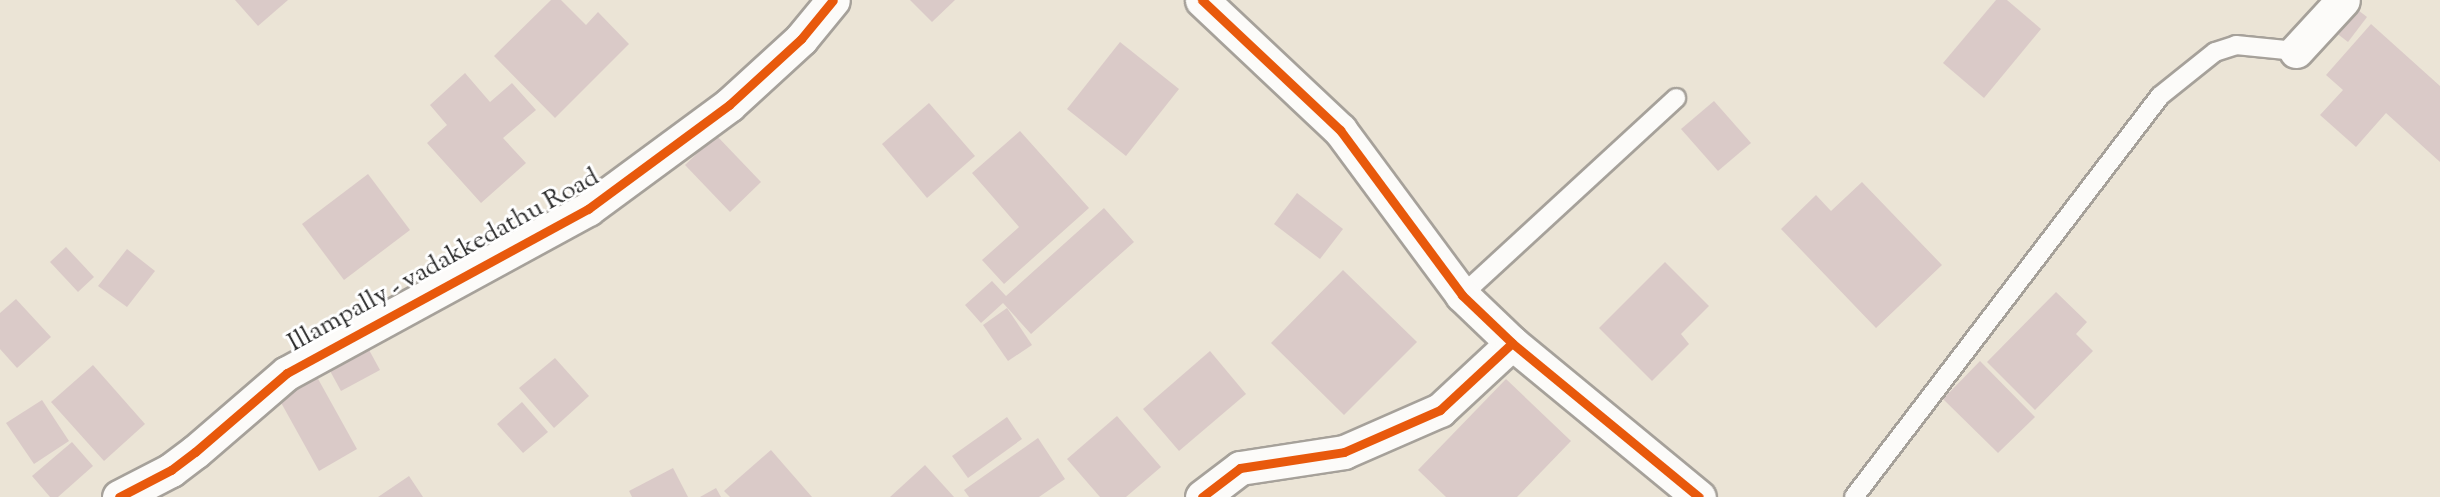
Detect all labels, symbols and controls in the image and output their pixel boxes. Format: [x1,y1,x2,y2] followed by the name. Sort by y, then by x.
[283,162,605,360] street label: Illampally - vadakkedathu Road

